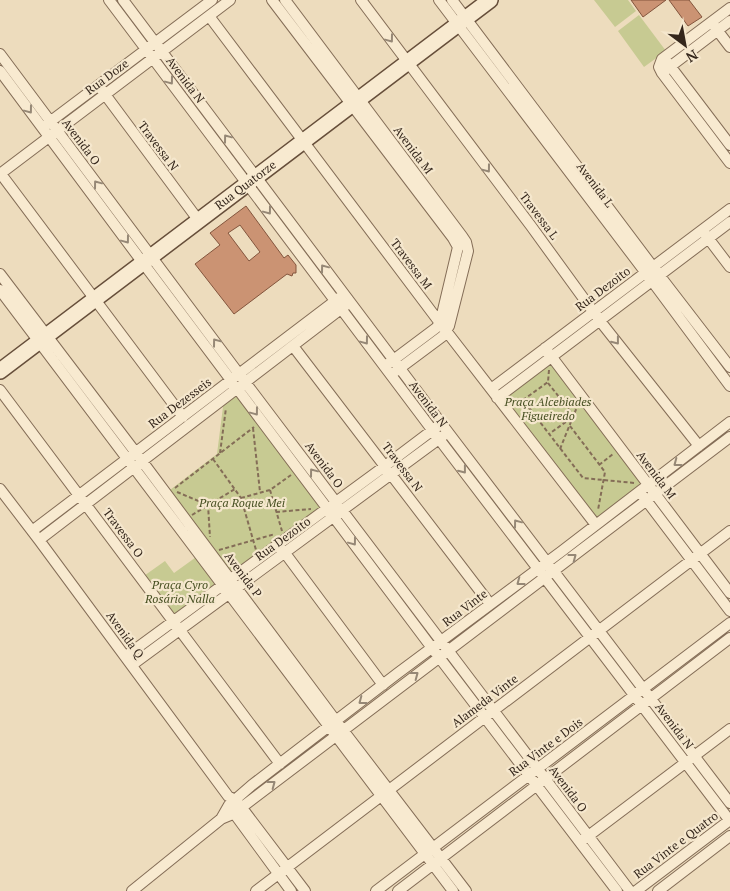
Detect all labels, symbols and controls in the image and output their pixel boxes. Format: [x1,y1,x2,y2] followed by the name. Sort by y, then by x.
[660,20,710,70] north arrow
[384,33,392,42] one-way arrow
[682,46,702,68] text: N
[163,53,208,106] street label: Avenida N
[82,55,131,98] street label: Rua Doze
[164,75,173,85] one-way arrow
[24,104,33,113] one-way arrow
[59,115,104,168] street label: Avenida O
[135,118,182,173] street label: Travessa N
[391,123,437,177] street label: Avenida M
[224,135,232,144] one-way arrow
[212,157,279,213] street label: Rua Quatorze
[574,159,617,210] street label: Avenida L
[482,163,490,172] one-way arrow
[94,180,103,190] one-way arrow
[517,189,562,243] street label: Travessa L
[262,205,270,214] one-way arrow
[120,234,129,244] one-way arrow
[388,235,436,292] street label: Travessa M
[572,263,633,314] street label: Rua Dezoito
[321,264,330,274] one-way arrow
[360,335,368,344] one-way arrow
[610,335,619,345] one-way arrow
[213,339,221,348] one-way arrow
[145,374,214,431] street label: Rua Dezesseis
[406,377,451,430] street label: Avenida N
[503,394,592,423] park label: Praça Alcebiades Figueiredo
[250,406,258,415] one-way arrow
[302,438,347,491] street label: Avenida O
[379,439,426,494] street label: Travessa N
[634,448,680,502] street label: Avenida M
[674,457,683,465] one-way arrow
[458,464,466,473] one-way arrow
[311,469,319,478] one-way arrow
[198,495,286,511] park label: Praça Roque Mei
[100,505,147,560] street label: Travessa O
[252,513,314,564] street label: Rua Dezoito
[515,520,523,529] one-way arrow
[347,536,356,546] one-way arrow
[222,549,265,600] street label: Avenida P
[567,554,576,562] one-way arrow
[516,576,526,585] one-way arrow
[144,577,215,606] park label: Praça Cyro Rosário Nalla
[439,586,490,629] street label: Rua Vinte
[103,608,148,662] street label: Avenida Q
[449,671,521,730] street label: Alameda Vinte
[409,672,419,681] one-way arrow
[359,695,368,703] one-way arrow
[652,699,697,752] street label: Avenida N
[506,714,586,779] street label: Rua Vinte e Dois
[546,762,591,815] street label: Avenida O
[266,782,275,790] one-way arrow
[630,808,721,881] street label: Rua Vinte e Quatro

